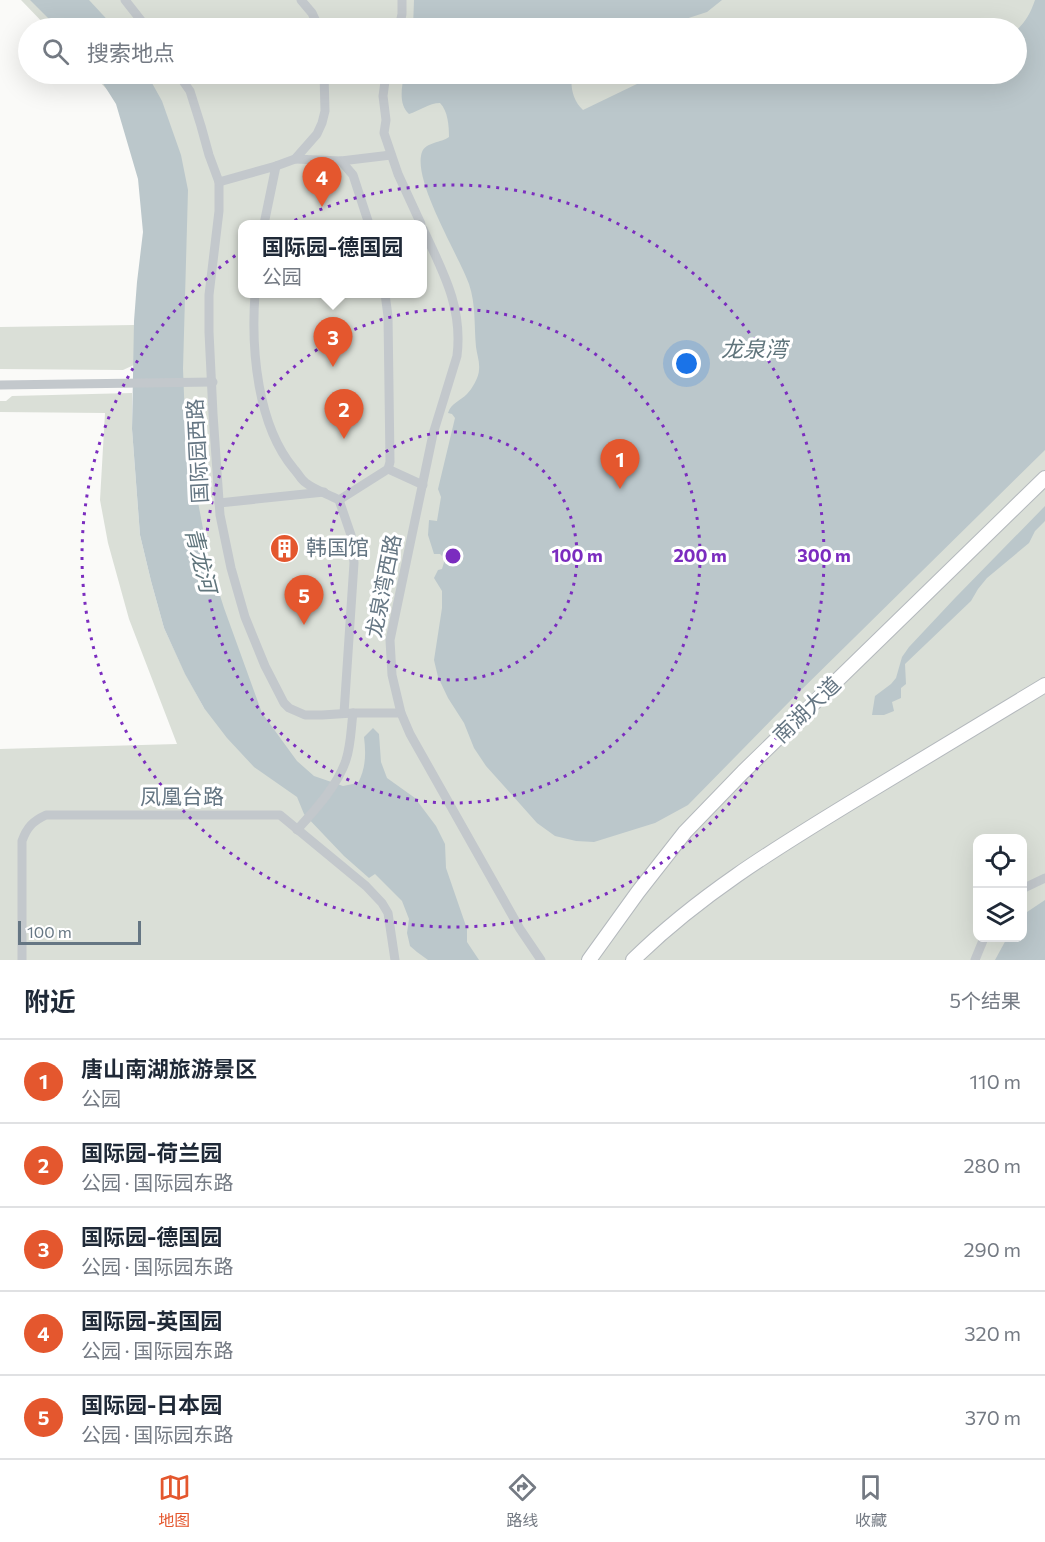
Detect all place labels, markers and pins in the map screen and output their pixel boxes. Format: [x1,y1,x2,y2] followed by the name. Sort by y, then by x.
[302,158,342,207] pin: 4
[314,318,352,367] pin: 3
[324,390,364,439] pin: 2
[600,440,640,489] pin: 1
[269,532,301,564] building icon: 韩国馆
[306,534,369,559] place label: 韩国馆
[443,546,463,566] centre of rings
[284,576,324,625] pin: 5

